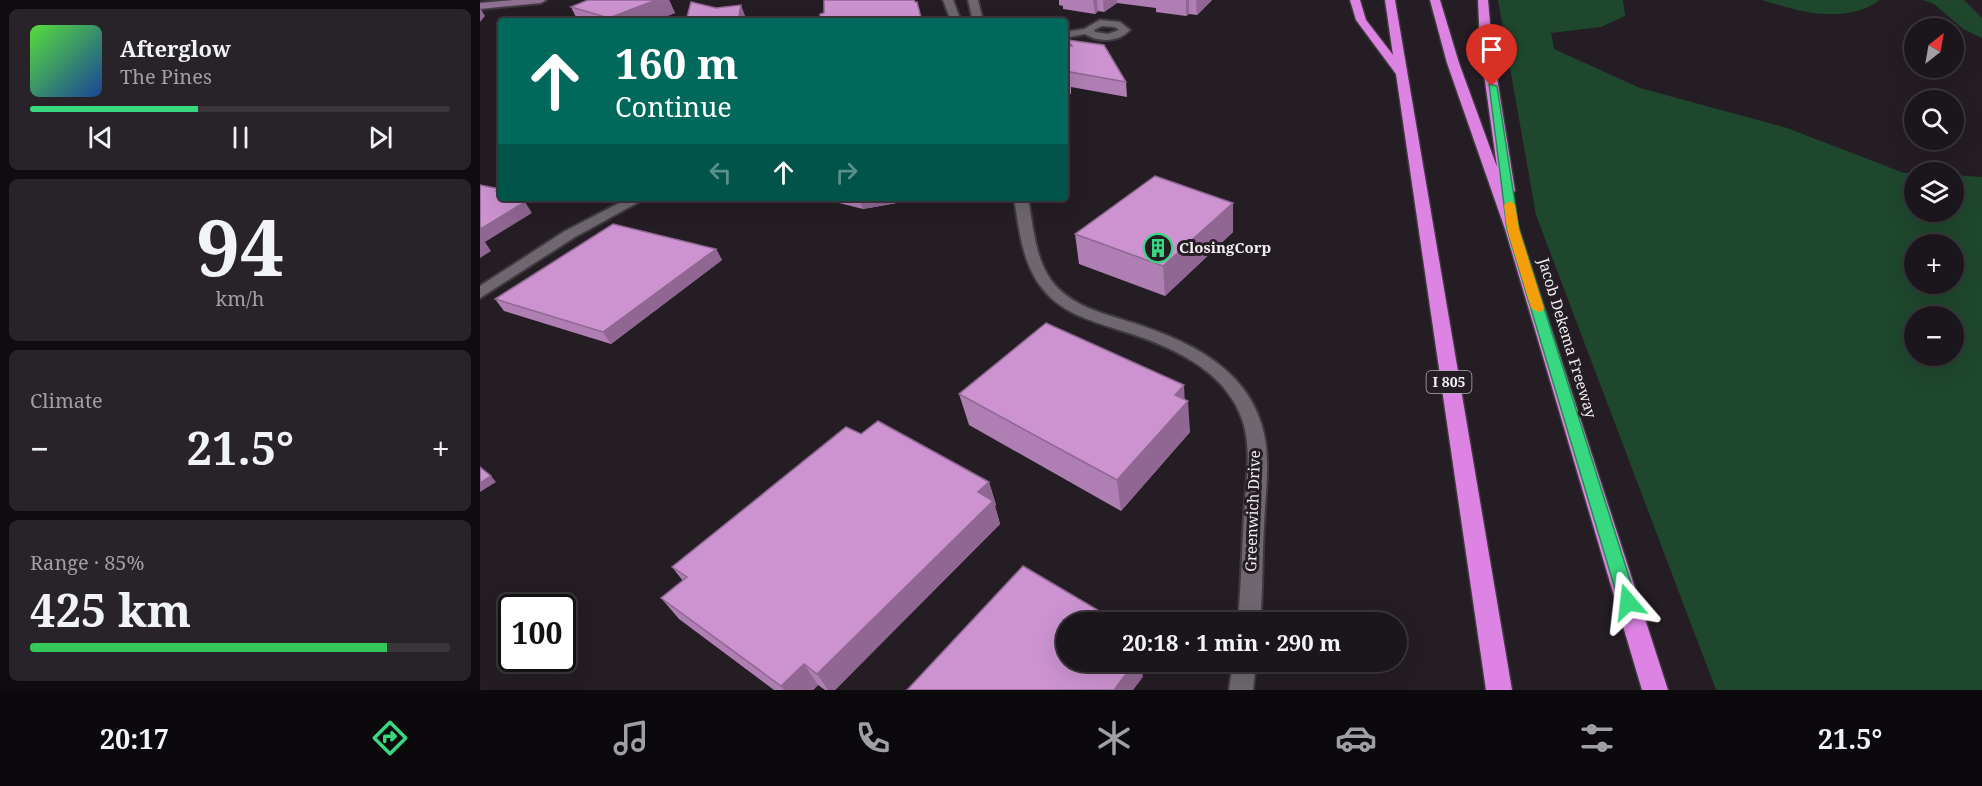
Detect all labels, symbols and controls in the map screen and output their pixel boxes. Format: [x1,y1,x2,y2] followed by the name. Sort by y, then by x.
[1904,18,1964,78] north arrow
[1904,18,1964,366] map controls
[1466,24,1517,86] pin
[120,33,231,63] text: Afterglow
[1475,33,1508,66] icon: arrive
[615,34,739,91] text: 160 m
[516,42,594,120] icon: ahead
[120,63,212,90] text: The Pines
[615,88,732,125] text: Continue
[1904,90,1964,150] button: search
[84,121,117,154] icon: previous
[224,121,257,154] icon: pause
[364,121,397,154] icon: next
[704,156,737,189] icon: left
[767,156,800,189] icon: ahead
[830,156,863,189] icon: right
[1904,162,1964,222] button: layers
[196,193,284,299] text: 94
[1142,232,1174,264] building icon: ClosingCorp
[1904,234,1964,294] button: +
[1179,237,1271,257] place label: ClosingCorp
[1534,254,1602,421] street label: Jacob Dekema Freeway
[215,285,265,312] text: km/h
[1904,306,1964,366] button: −
[1426,371,1472,393] road number: I 805
[30,387,103,414] text: Climate
[187,417,294,478] text: 21.5°
[30,426,49,471] text: −
[432,426,450,471] text: +
[1240,450,1264,572] street label: Greenwich Drive
[30,549,144,576] text: Range · 85%
[1596,570,1660,634] position arrow
[30,579,191,640] text: 425 km
[498,594,576,672] speed limit sign: 100
[1122,627,1341,657] text: 20:18 · 1 min · 290 m
[369,717,411,759] icon: directions
[610,717,652,759] icon: music
[852,717,894,759] icon: phone
[1093,717,1135,759] icon: climate
[1335,717,1377,759] icon: car
[1576,717,1618,759] icon: filters
[100,720,169,757] text: 20:17
[1818,720,1882,757] text: 21.5°

